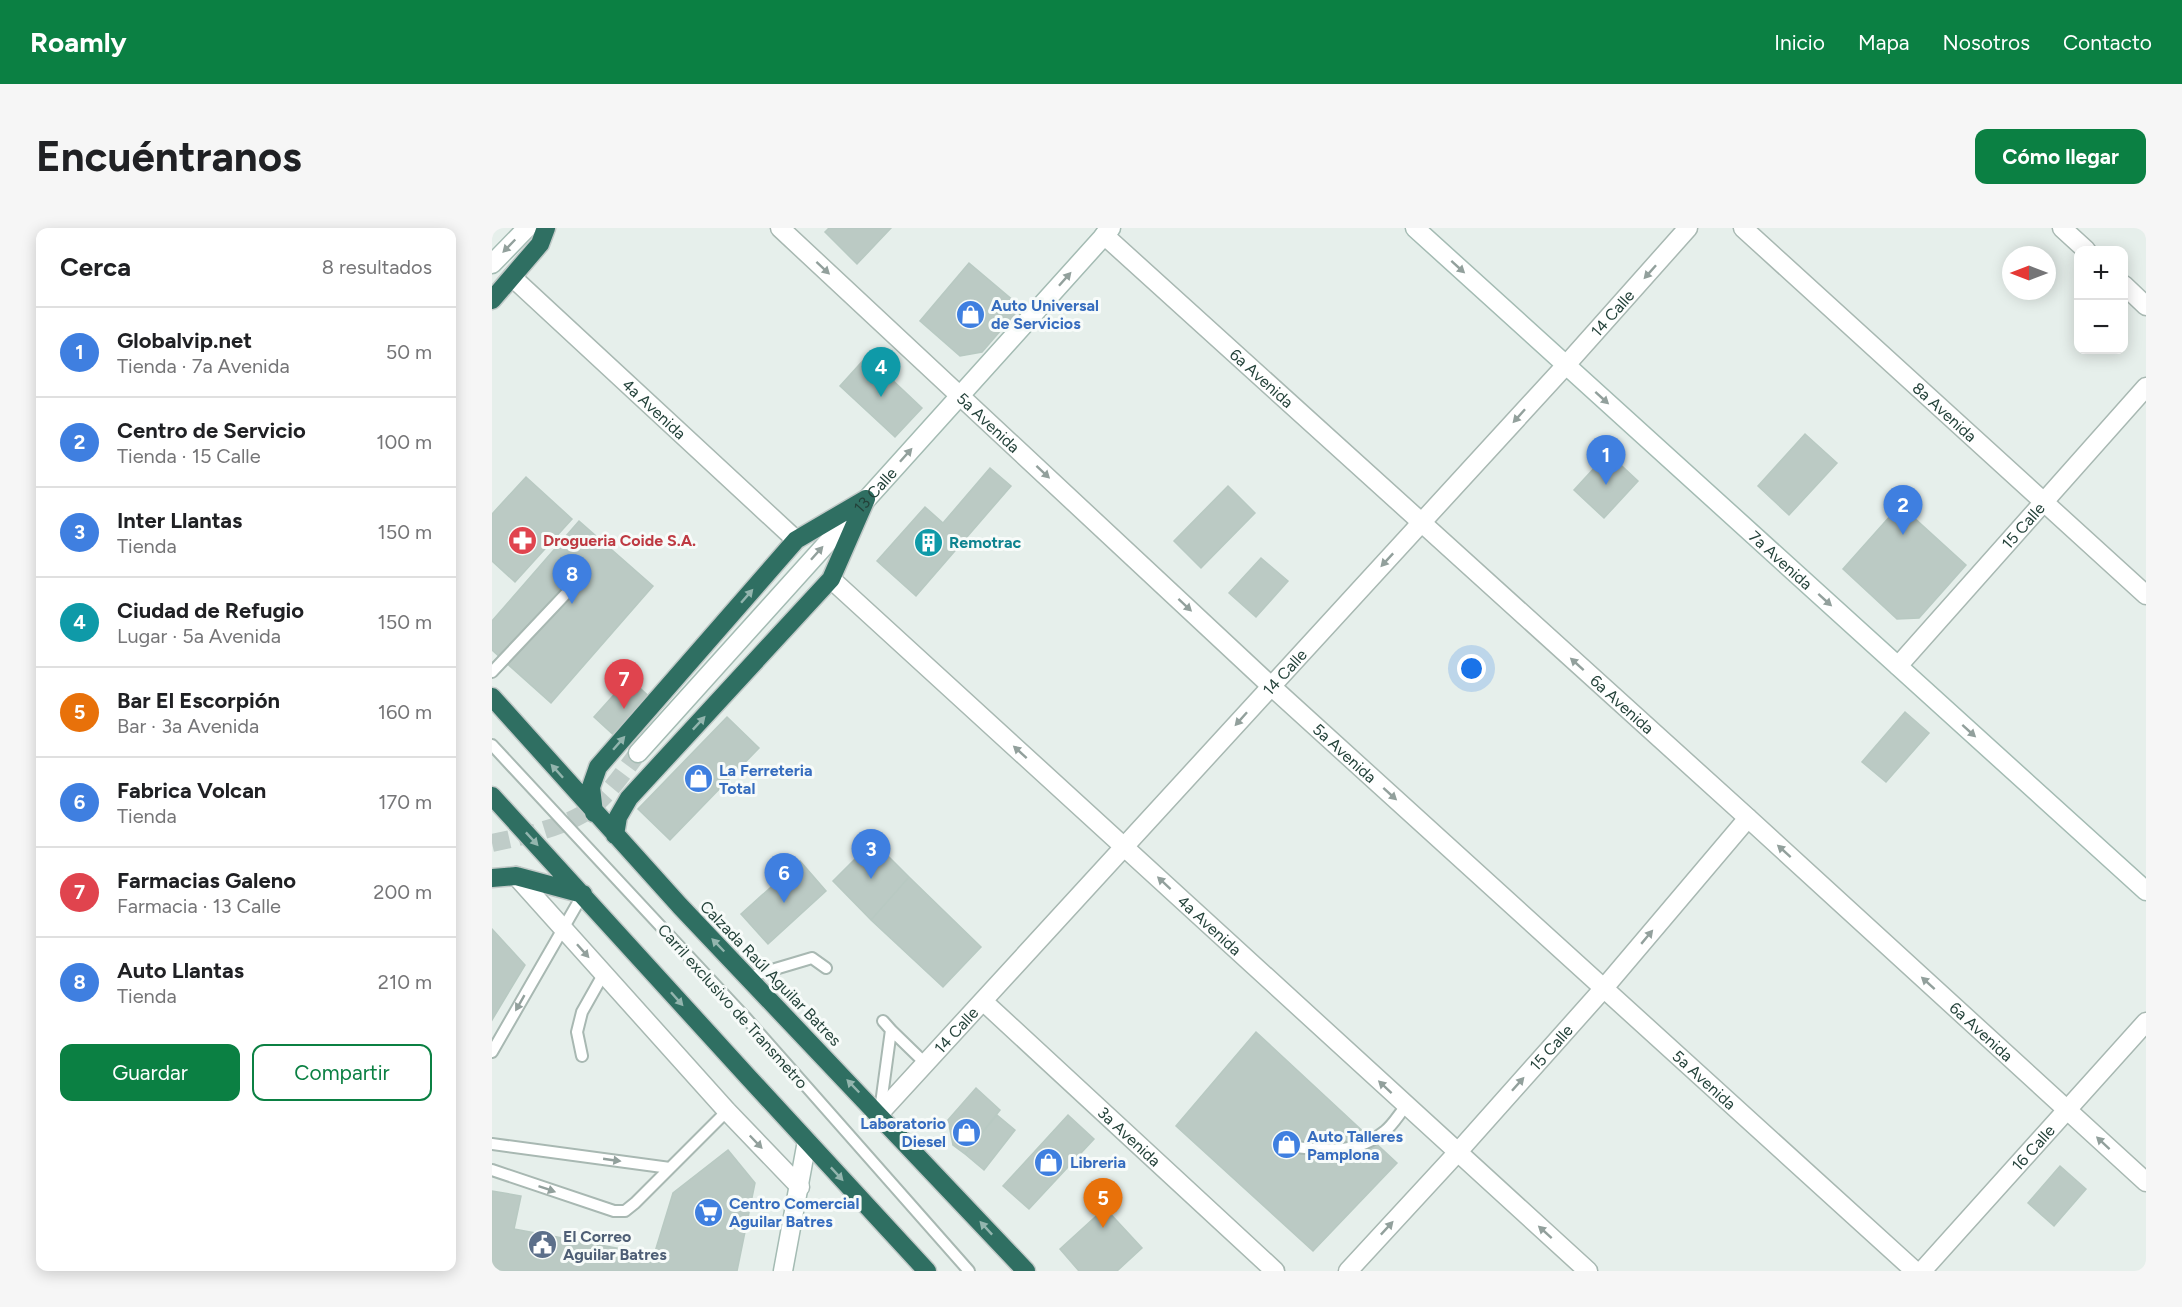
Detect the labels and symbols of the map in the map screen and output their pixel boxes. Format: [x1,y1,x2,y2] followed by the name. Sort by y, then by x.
[503,238,517,252] one-way arrow
[2002,246,2056,300] north arrow
[1450,260,1465,273] one-way arrow
[815,261,830,274] one-way arrow
[1643,264,1657,279] one-way arrow
[1057,273,1071,287] one-way arrow
[1587,286,1639,341] street label: 14 Calle
[991,296,1099,333] place label: Auto Universal de Servicios
[954,298,986,330] shop icon: Auto Universal de Servicios
[1226,345,1297,412] street label: 6a Avenida
[862,348,900,397] pin: 4
[618,375,690,443] street label: 4a Avenida
[1909,378,1980,446] street label: 8a Avenida
[953,389,1023,457] street label: 5a Avenida
[1595,391,1610,405] one-way arrow
[1512,409,1526,424] one-way arrow
[1586,436,1626,485] pin: 1
[899,448,912,463] one-way arrow
[850,463,901,517] street label: 13 Calle
[1035,465,1050,478] one-way arrow
[1884,486,1922,535] pin: 2
[1998,499,2049,553] street label: 15 Calle
[506,524,538,556] pharmacy icon: Drogueria Coide S.A.
[912,526,944,558] building icon: Remotrac
[1745,527,1816,594] street label: 7a Avenida
[543,531,696,550] place label: Drogueria Coide S.A.
[949,533,1021,552] place label: Remotrac
[810,546,823,561] one-way arrow
[1380,553,1394,568] one-way arrow
[552,554,592,604] pin: 8
[740,589,753,604] one-way arrow
[1817,593,1832,606] one-way arrow
[1178,598,1192,612] one-way arrow
[1259,645,1311,699] street label: 14 Calle
[1457,654,1486,683] your location
[1570,657,1585,671] one-way arrow
[604,660,644,709] pin: 7
[1586,671,1658,738] street label: 6a Avenida
[1234,712,1248,727] one-way arrow
[692,715,706,730] one-way arrow
[1309,720,1380,787] street label: 5a Avenida
[1962,724,1977,738] one-way arrow
[612,736,625,751] one-way arrow
[1013,745,1028,759] one-way arrow
[719,761,812,798] place label: La Ferreteria Total
[682,763,714,795] shop icon: La Ferreteria Total
[551,764,564,779] one-way arrow
[1383,787,1398,801] one-way arrow
[852,830,890,879] pin: 3
[525,832,539,847] one-way arrow
[1777,845,1792,858] one-way arrow
[764,854,804,903] pin: 6
[1157,876,1172,890] one-way arrow
[1173,892,1245,959] street label: 4a Avenida
[696,897,845,1050] street label: Calzada Raúl Aguilar Batres
[654,920,812,1092] street label: Carril exclusivo de Transmetro
[1640,929,1653,945] one-way arrow
[711,938,725,953] one-way arrow
[576,943,590,958] one-way arrow
[1921,977,1936,990] one-way arrow
[670,991,683,1006] one-way arrow
[515,995,525,1012] one-way arrow
[1946,998,2017,1065] street label: 6a Avenida
[930,1003,983,1057] street label: 14 Calle
[1526,1021,1577,1075] street label: 15 Calle
[1668,1046,1740,1114] street label: 5a Avenida
[1511,1076,1525,1091] one-way arrow
[846,1080,860,1094] one-way arrow
[1377,1080,1392,1094] one-way arrow
[1094,1103,1164,1170] street label: 3a Avenida
[860,1114,946,1151] place label: Laboratorio Diesel
[951,1116,983,1148] shop icon: Laboratorio Diesel
[2008,1121,2059,1175] street label: 16 Calle
[1307,1127,1403,1164] place label: Auto Talleres Pamplona
[1270,1129,1302,1161] shop icon: Auto Talleres Pamplona
[749,1134,763,1148] one-way arrow
[2096,1137,2111,1150] one-way arrow
[1033,1146,1065,1178] shop icon: Libreria
[1070,1153,1126,1172] place label: Libreria
[603,1156,622,1165] one-way arrow
[830,1166,844,1181] one-way arrow
[1084,1178,1122,1228] pin: 5
[538,1184,556,1194] one-way arrow
[729,1194,859,1231] place label: Centro Comercial Aguilar Batres
[692,1196,724,1228] supermarket icon: Centro Comercial Aguilar Batres
[979,1221,993,1236] one-way arrow
[1380,1221,1393,1236] one-way arrow
[1537,1225,1552,1239] one-way arrow
[563,1227,667,1264] place label: El Correo Aguilar Batres
[526,1229,558,1261] public building icon: El Correo Aguilar Batres

